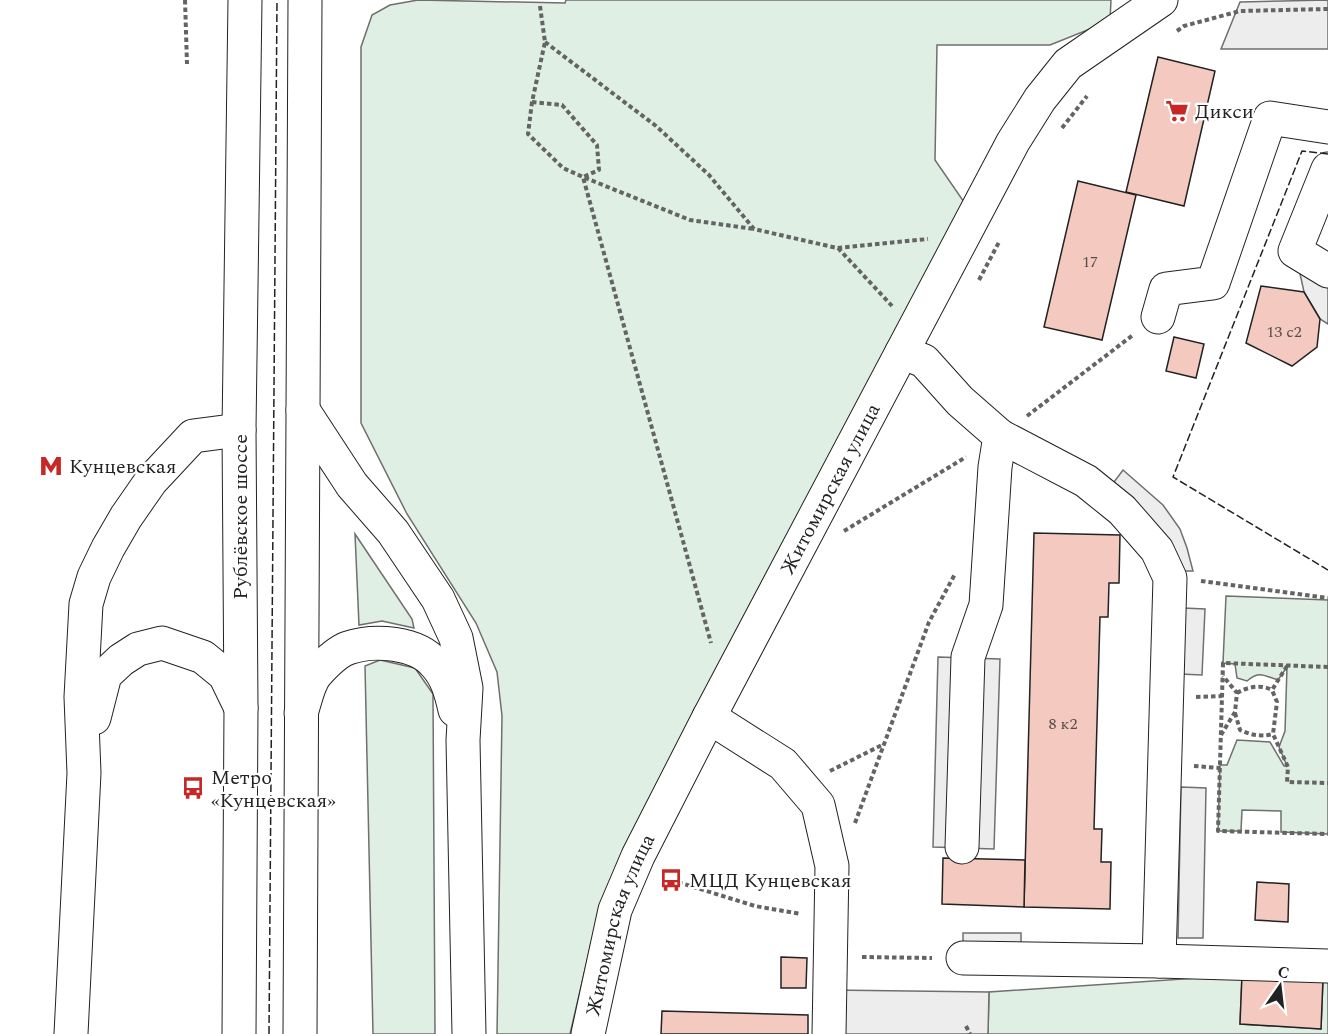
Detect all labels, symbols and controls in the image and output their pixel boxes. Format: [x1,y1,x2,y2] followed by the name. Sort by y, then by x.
[1195,97,1254,127] place label: Дикси
[1164,98,1190,124] supermarket icon: Дикси
[1082,250,1098,274] house number: 17
[1266,320,1302,344] house number: 13 с2
[773,398,888,580] street label: Житомирская улица
[226,434,256,600] street label: Рублёвское шоссе
[69,452,177,482] place label: Кунцевская
[38,453,64,479] metro station icon: Кунцевская
[1049,712,1077,736] house number: 8 к2
[211,763,336,816] place label: Метро «Кунцевская»
[180,775,206,801] bus stop icon: Метро «Кунцевская»
[578,828,663,1019] street label: Житомирская улица
[689,866,851,896] place label: МЦД Кунцевская
[658,867,684,893] bus stop icon: МЦД Кунцевская
[1250,956,1310,1016] north arrow
[1275,959,1292,985] text: С

